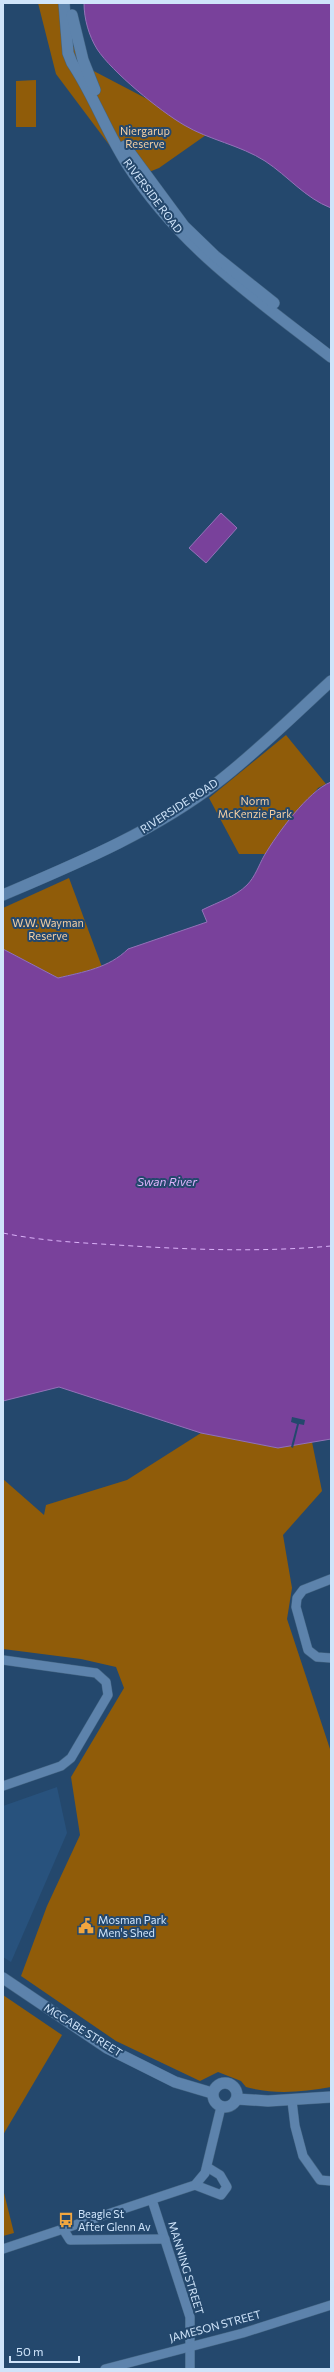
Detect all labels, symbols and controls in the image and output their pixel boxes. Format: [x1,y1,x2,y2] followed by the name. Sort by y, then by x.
[120,124,170,150] park label: Niergarup Reserve
[121,156,186,235] street label: RIVERSIDE ROAD
[138,776,220,835] street label: RIVERSIDE ROAD
[218,794,292,820] park label: Norm McKenzie Park
[12,916,84,942] park label: W.W. Wayman Reserve
[137,1174,198,1188] water label: Swan River
[98,1913,167,1939] place label: Mosman Park Men's Shed
[77,1917,95,1935] public building icon: Mosman Park Men's Shed
[42,2000,125,2059] street label: MCCABE STREET
[78,2207,151,2233] place label: Beagle St After Glenn Av
[57,2211,75,2229] bus stop icon: Beagle St After Glenn Av
[166,2220,207,2316] street label: MANNING STREET
[168,2307,262,2345] street label: JAMESON STREET
[10,2338,79,2364] scale bar
[16,2344,44,2358] text: 50 m

